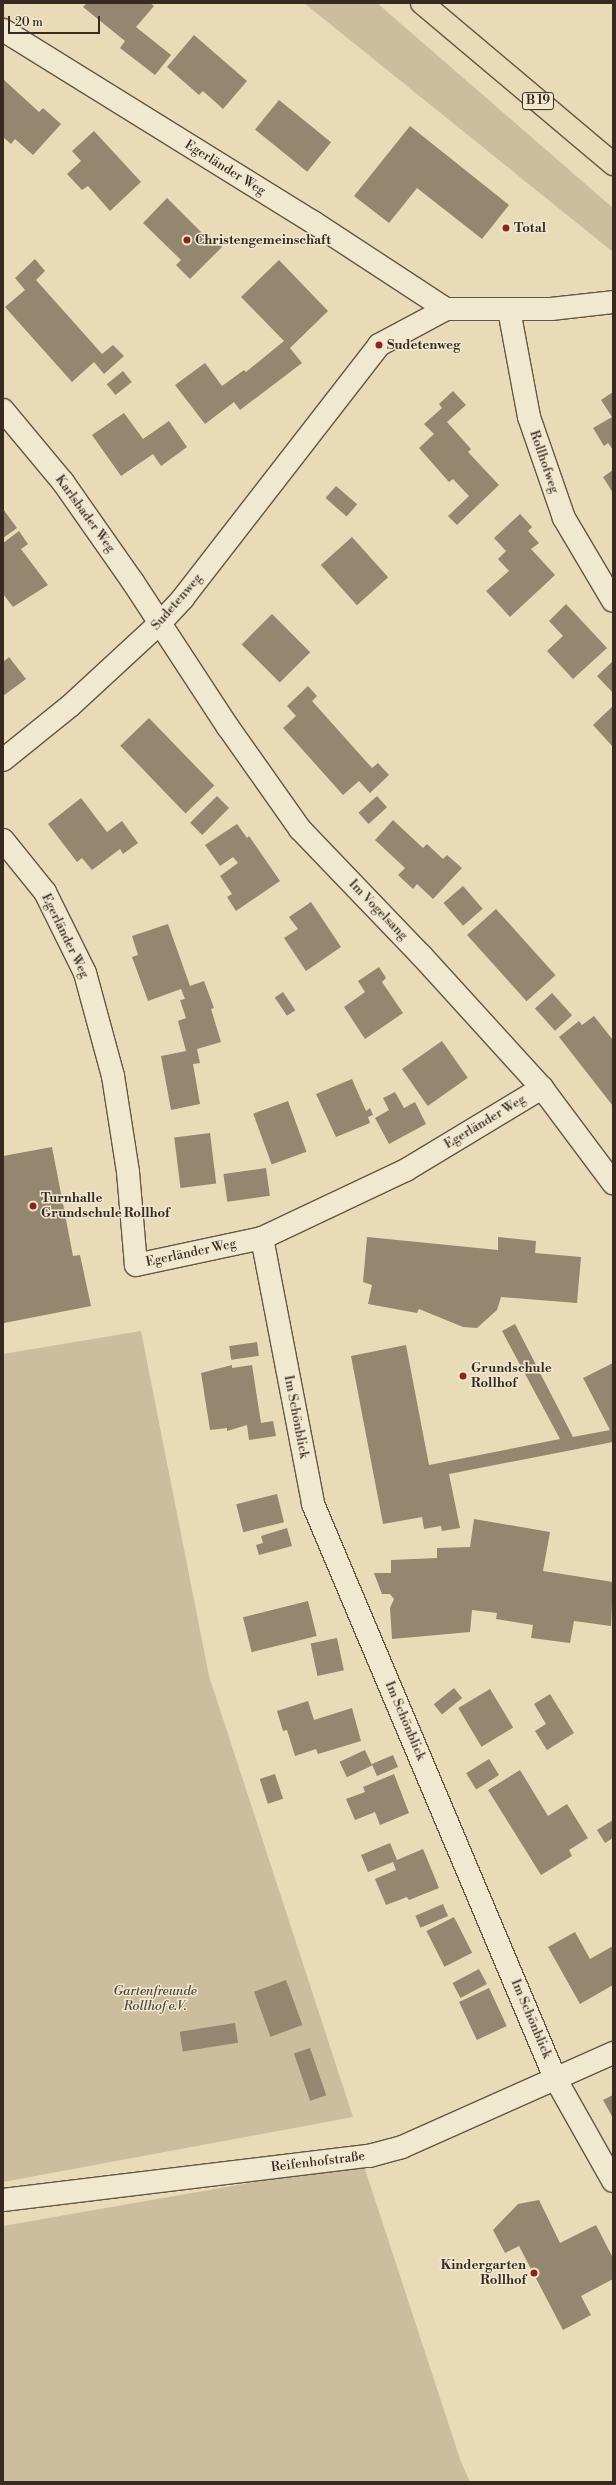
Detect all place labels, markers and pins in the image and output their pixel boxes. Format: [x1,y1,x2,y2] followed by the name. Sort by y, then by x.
[514,220,546,236] place label: Total
[501,223,511,233] marker: Total
[195,232,331,248] place label: Christengemeinschaft
[182,235,192,245] marker: Christengemeinschaft
[387,337,460,353] place label: Sudetenweg
[374,340,384,350] marker: Sudetenweg
[41,1191,170,1222] place label: Turnhalle Grundschule Rollhof
[28,1201,38,1211] marker: Turnhalle Grundschule Rollhof
[471,1361,552,1392] place label: Grundschule Rollhof
[458,1371,468,1381] marker: Grundschule Rollhof
[441,2258,526,2289] place label: Kindergarten Rollhof
[529,2268,539,2278] marker: Kindergarten Rollhof

